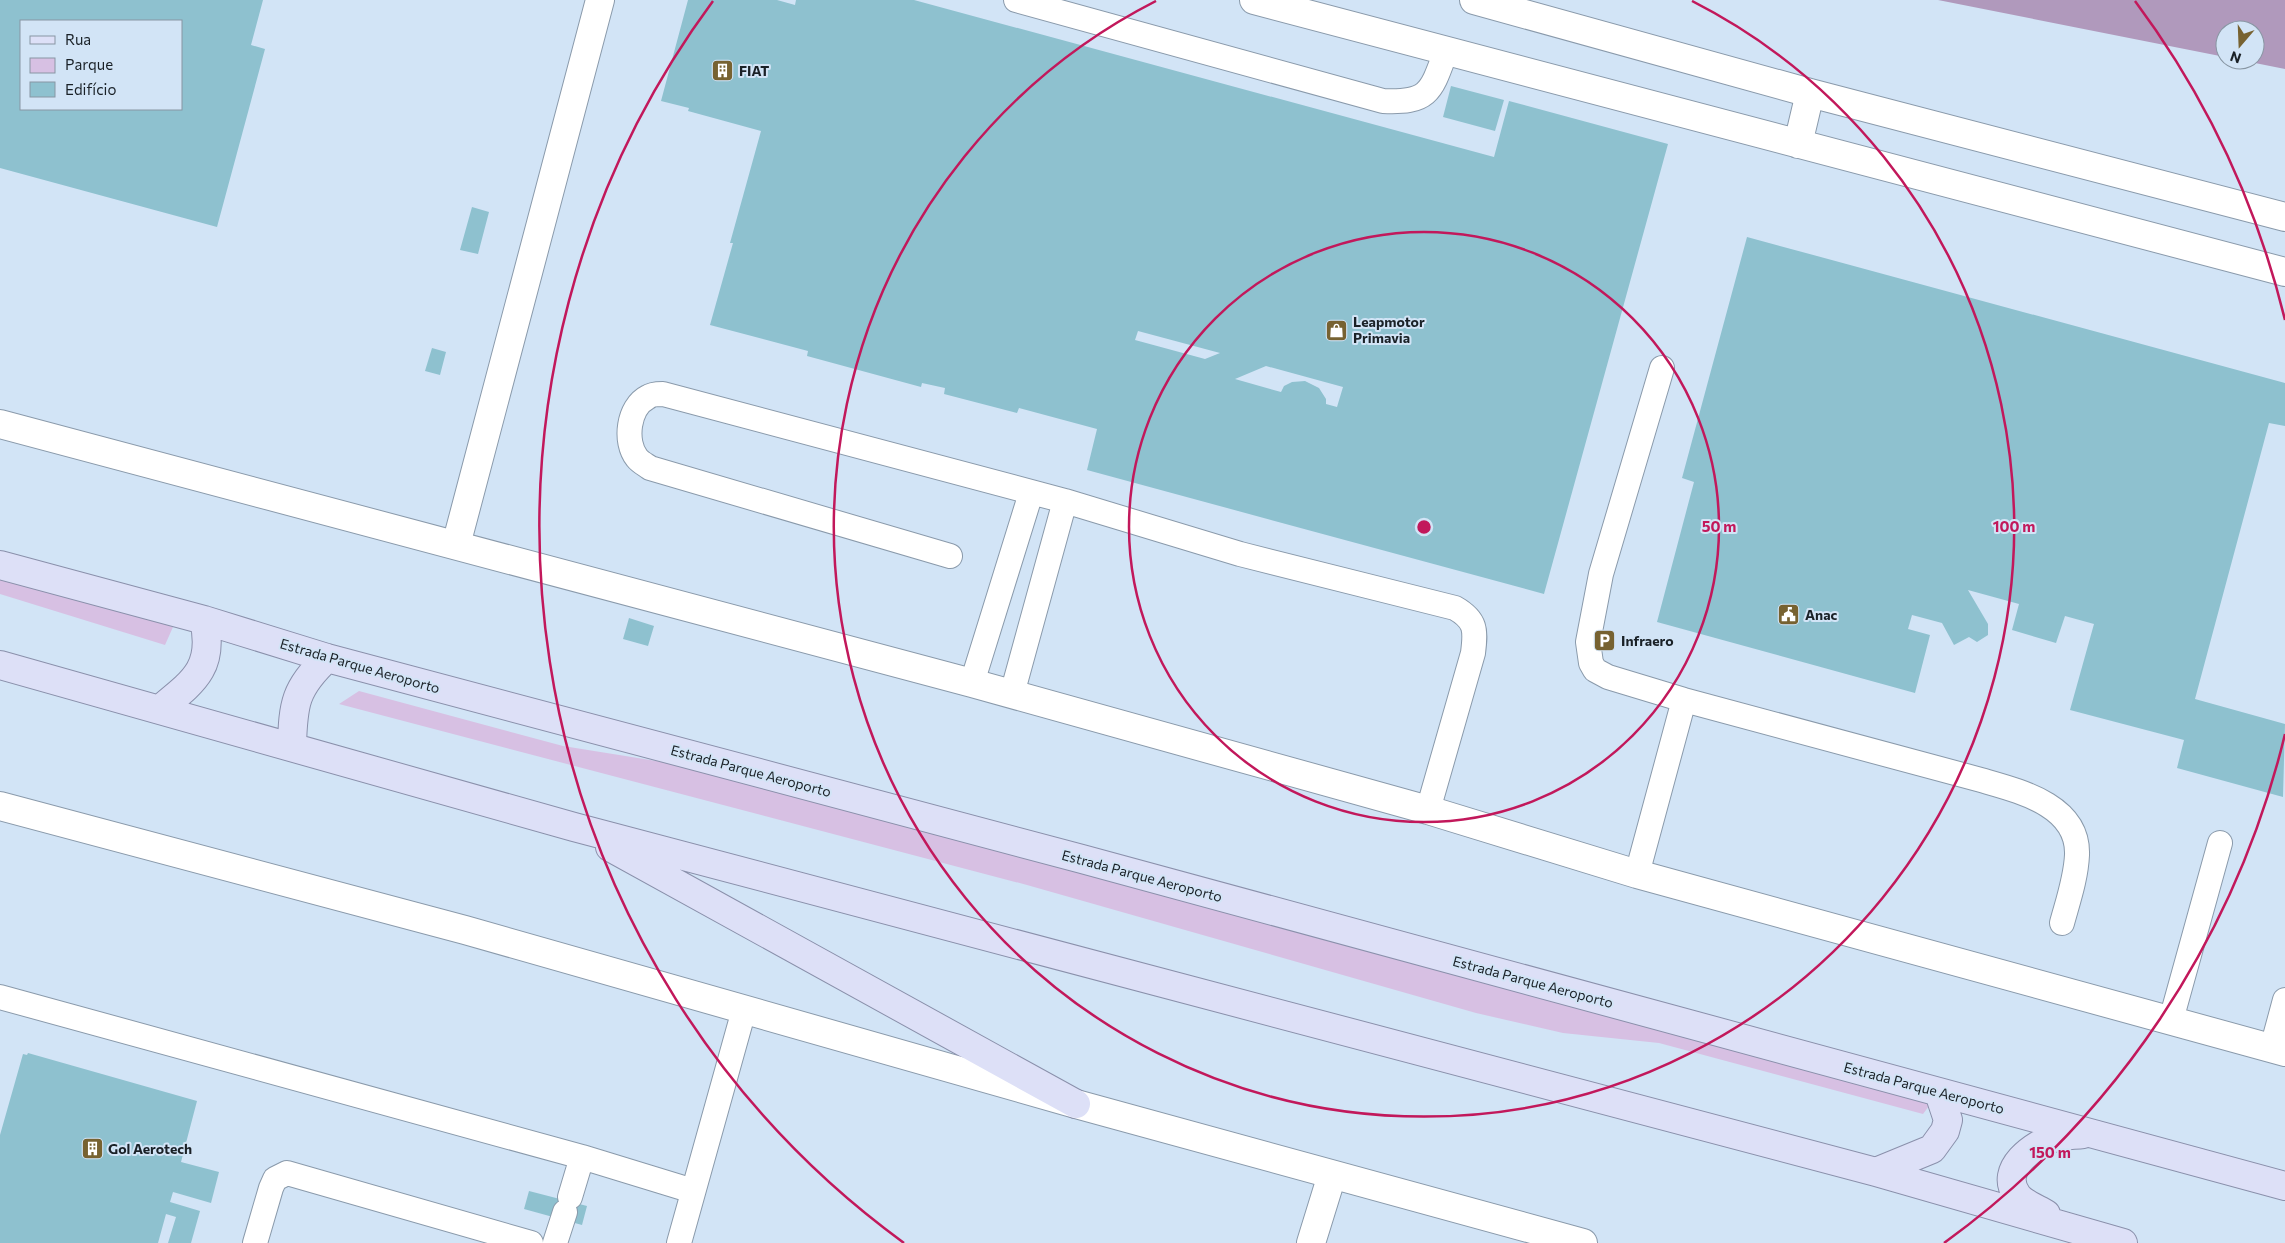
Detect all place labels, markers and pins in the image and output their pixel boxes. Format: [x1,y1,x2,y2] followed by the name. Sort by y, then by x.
[711,59,735,83] building icon: FIAT
[739,62,769,79] place label: FIAT
[1353,313,1425,346] place label: Leapmotor Primavia
[1325,318,1349,342] shop icon: Leapmotor Primavia
[1415,518,1433,536] centre of rings
[1777,603,1801,627] public building icon: Anac
[1805,606,1838,623] place label: Anac
[1593,629,1617,653] parking icon: Infraero
[1621,632,1674,649] place label: Infraero
[80,1137,104,1161] building icon: Gol Aerotech
[108,1140,192,1157] place label: Gol Aerotech

